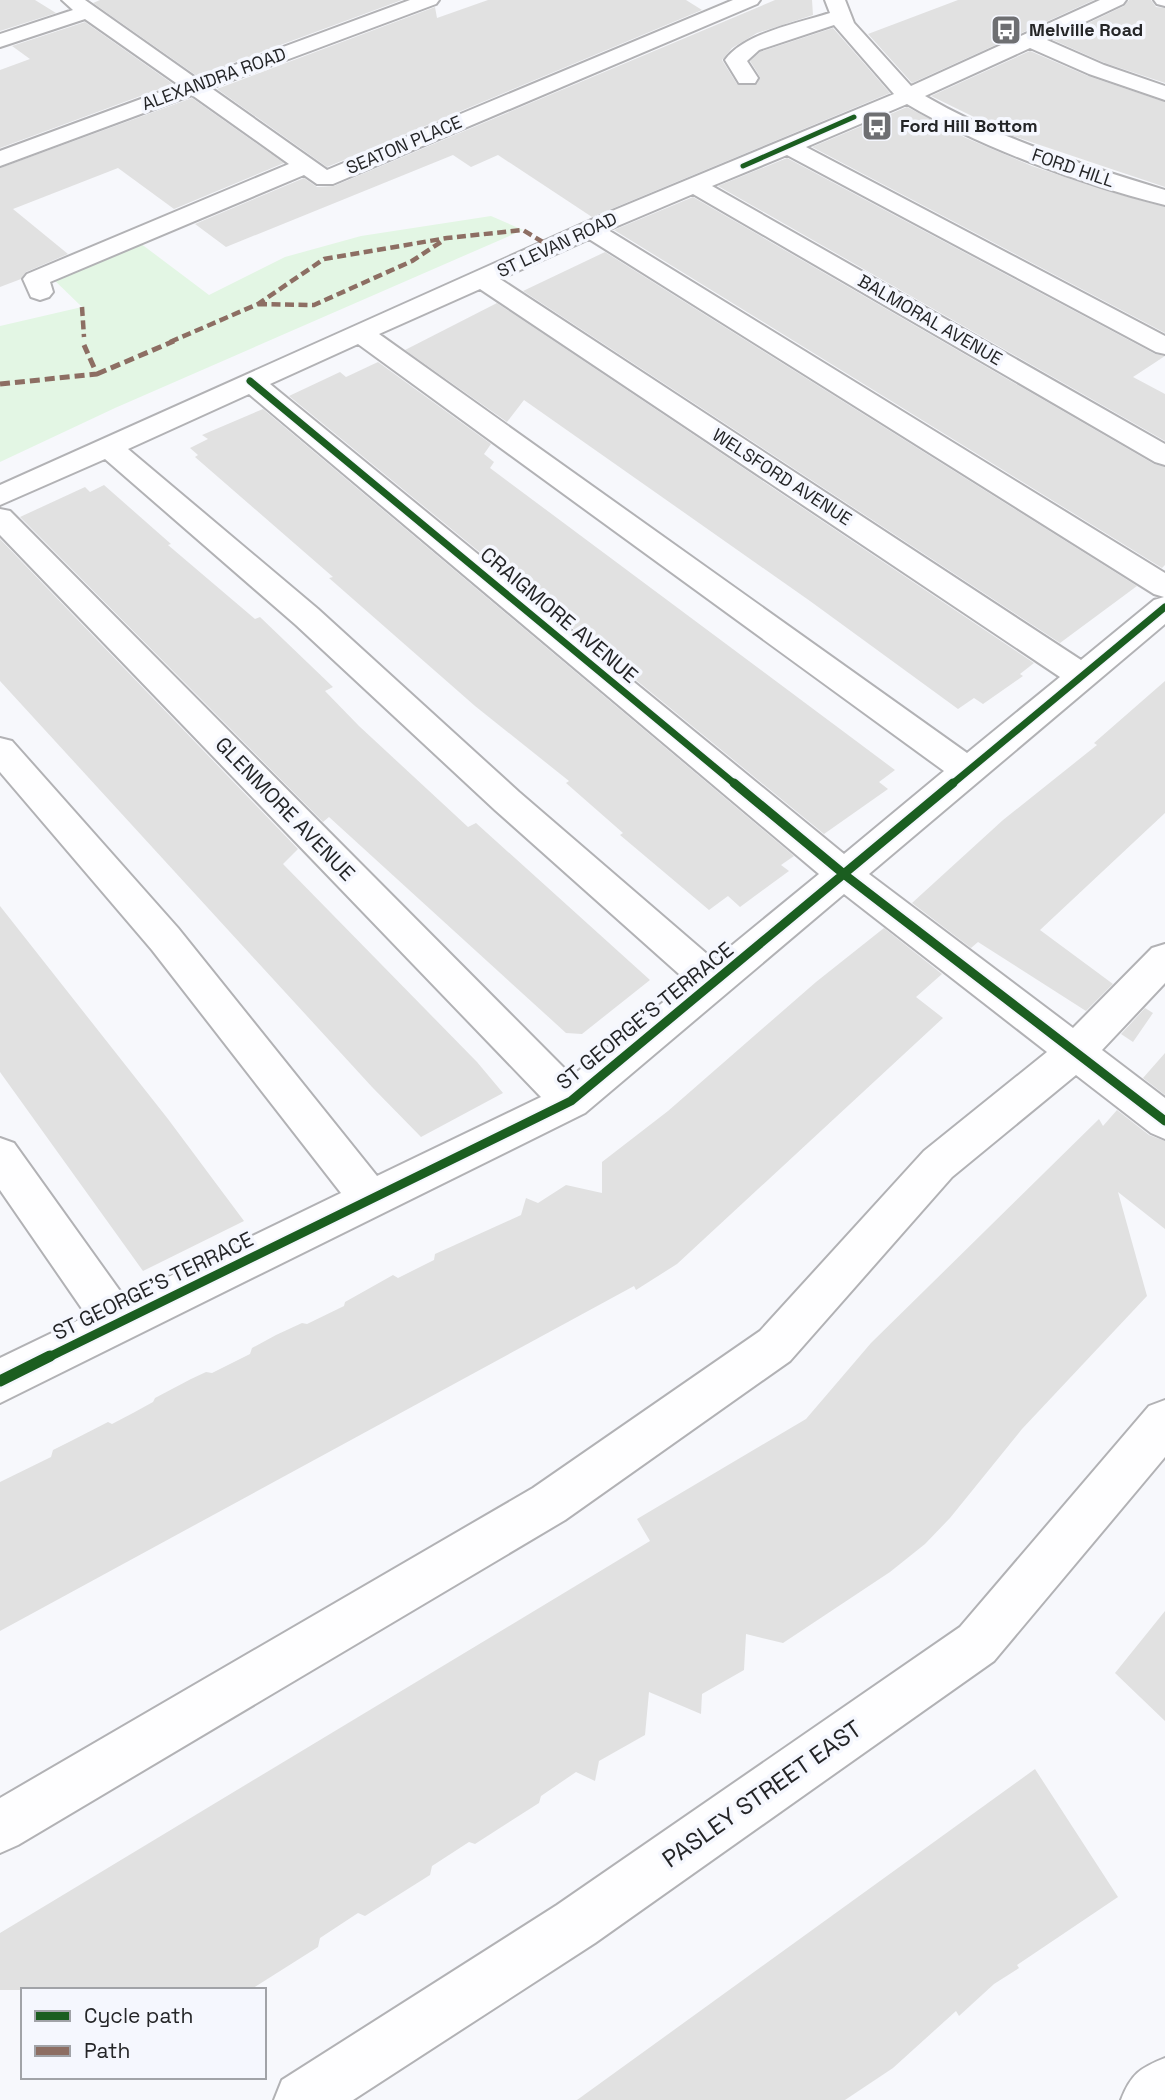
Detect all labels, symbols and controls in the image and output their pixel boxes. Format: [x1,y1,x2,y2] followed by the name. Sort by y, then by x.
[989,13,1023,47] bus stop icon: Melville Road
[1029,18,1143,41] place label: Melville Road
[139,42,289,115] street label: ALEXANDRA ROAD
[860,109,894,143] bus stop icon: Ford Hill Bottom
[343,110,465,179] street label: SEATON PLACE
[900,114,1038,137] place label: Ford Hill Bottom
[1029,143,1117,192] street label: FORD HILL
[493,207,620,282] street label: ST LEVAN ROAD
[854,269,1006,370] street label: BALMORAL AVENUE
[708,423,856,530] street label: WELSFORD AVENUE
[475,541,644,689] street label: CRAIGMORE AVENUE
[210,731,361,886] street label: GLENMORE AVENUE
[551,936,739,1095] street label: ST GEORGE'S TERRACE
[48,1225,258,1346] street label: ST GEORGE'S TERRACE
[656,1713,867,1874] street label: PASLEY STREET EAST
[21,1988,266,2079] legend
[84,2002,193,2029] text: Cycle path
[84,2037,130,2064] text: Path

